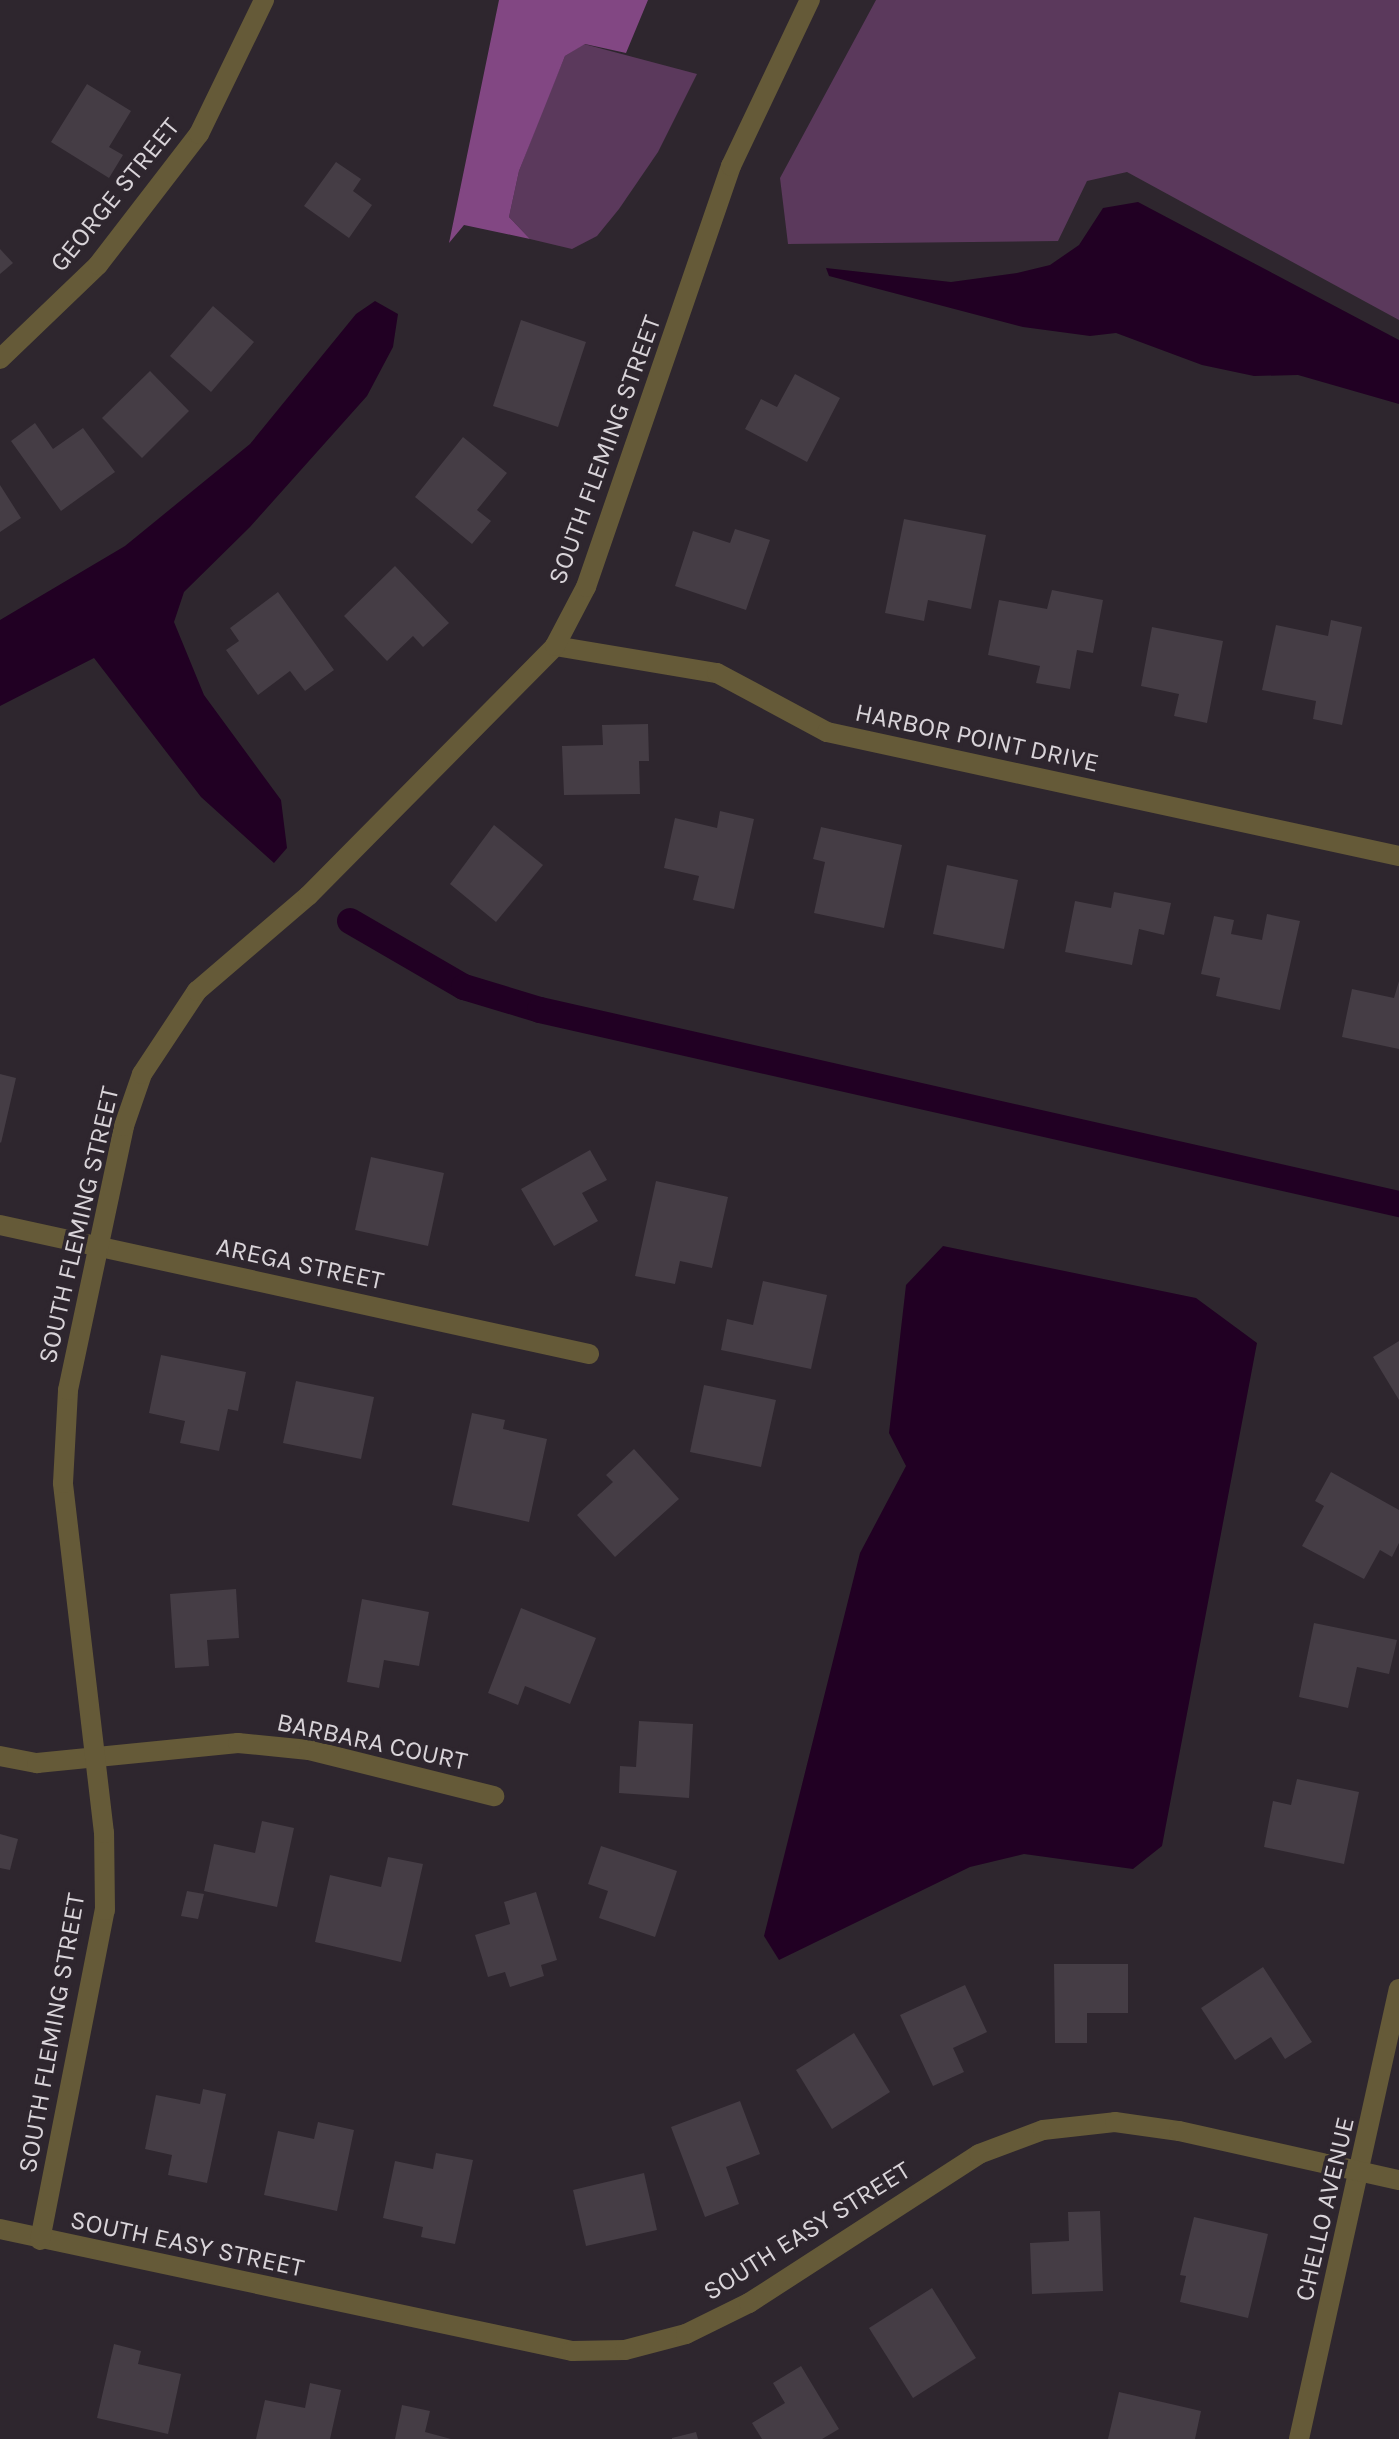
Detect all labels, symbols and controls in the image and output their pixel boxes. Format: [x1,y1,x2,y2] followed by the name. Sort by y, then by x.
[44,112,186,278] street label: GEORGE STREET
[542,312,668,588] street label: SOUTH FLEMING STREET
[852,697,1102,779] street label: HARBOR POINT DRIVE
[32,1083,126,1367] street label: SOUTH FLEMING STREET
[214,1231,386,1297] street label: AREGA STREET
[274,1707,470,1777] street label: BARBARA COURT
[12,1891,92,2175] street label: SOUTH FLEMING STREET
[1289,2114,1361,2304] street label: CHELLO AVENUE
[698,2155,916,2307] street label: SOUTH EASY STREET
[67,2204,307,2284] street label: SOUTH EASY STREET

